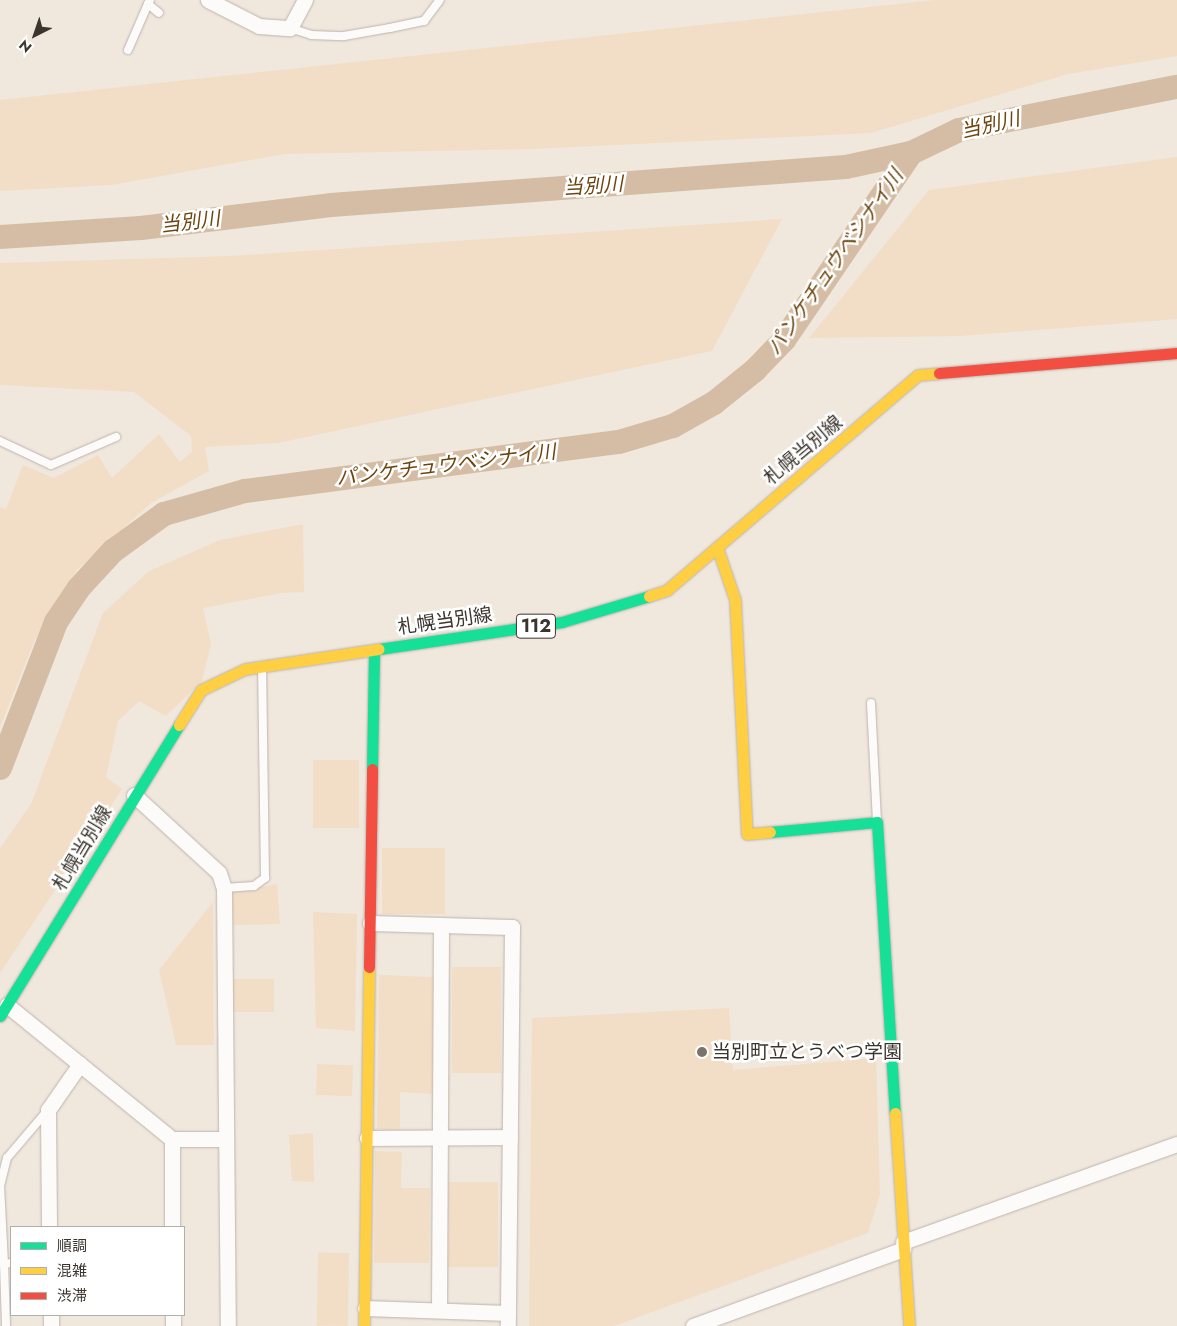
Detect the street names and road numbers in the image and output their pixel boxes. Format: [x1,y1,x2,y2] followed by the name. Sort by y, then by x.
[759,411,847,489] street label: 札幌当別線
[396,603,494,639] street label: 札幌当別線
[515,610,557,642] road number: 112
[48,801,116,895] street label: 札幌当別線

